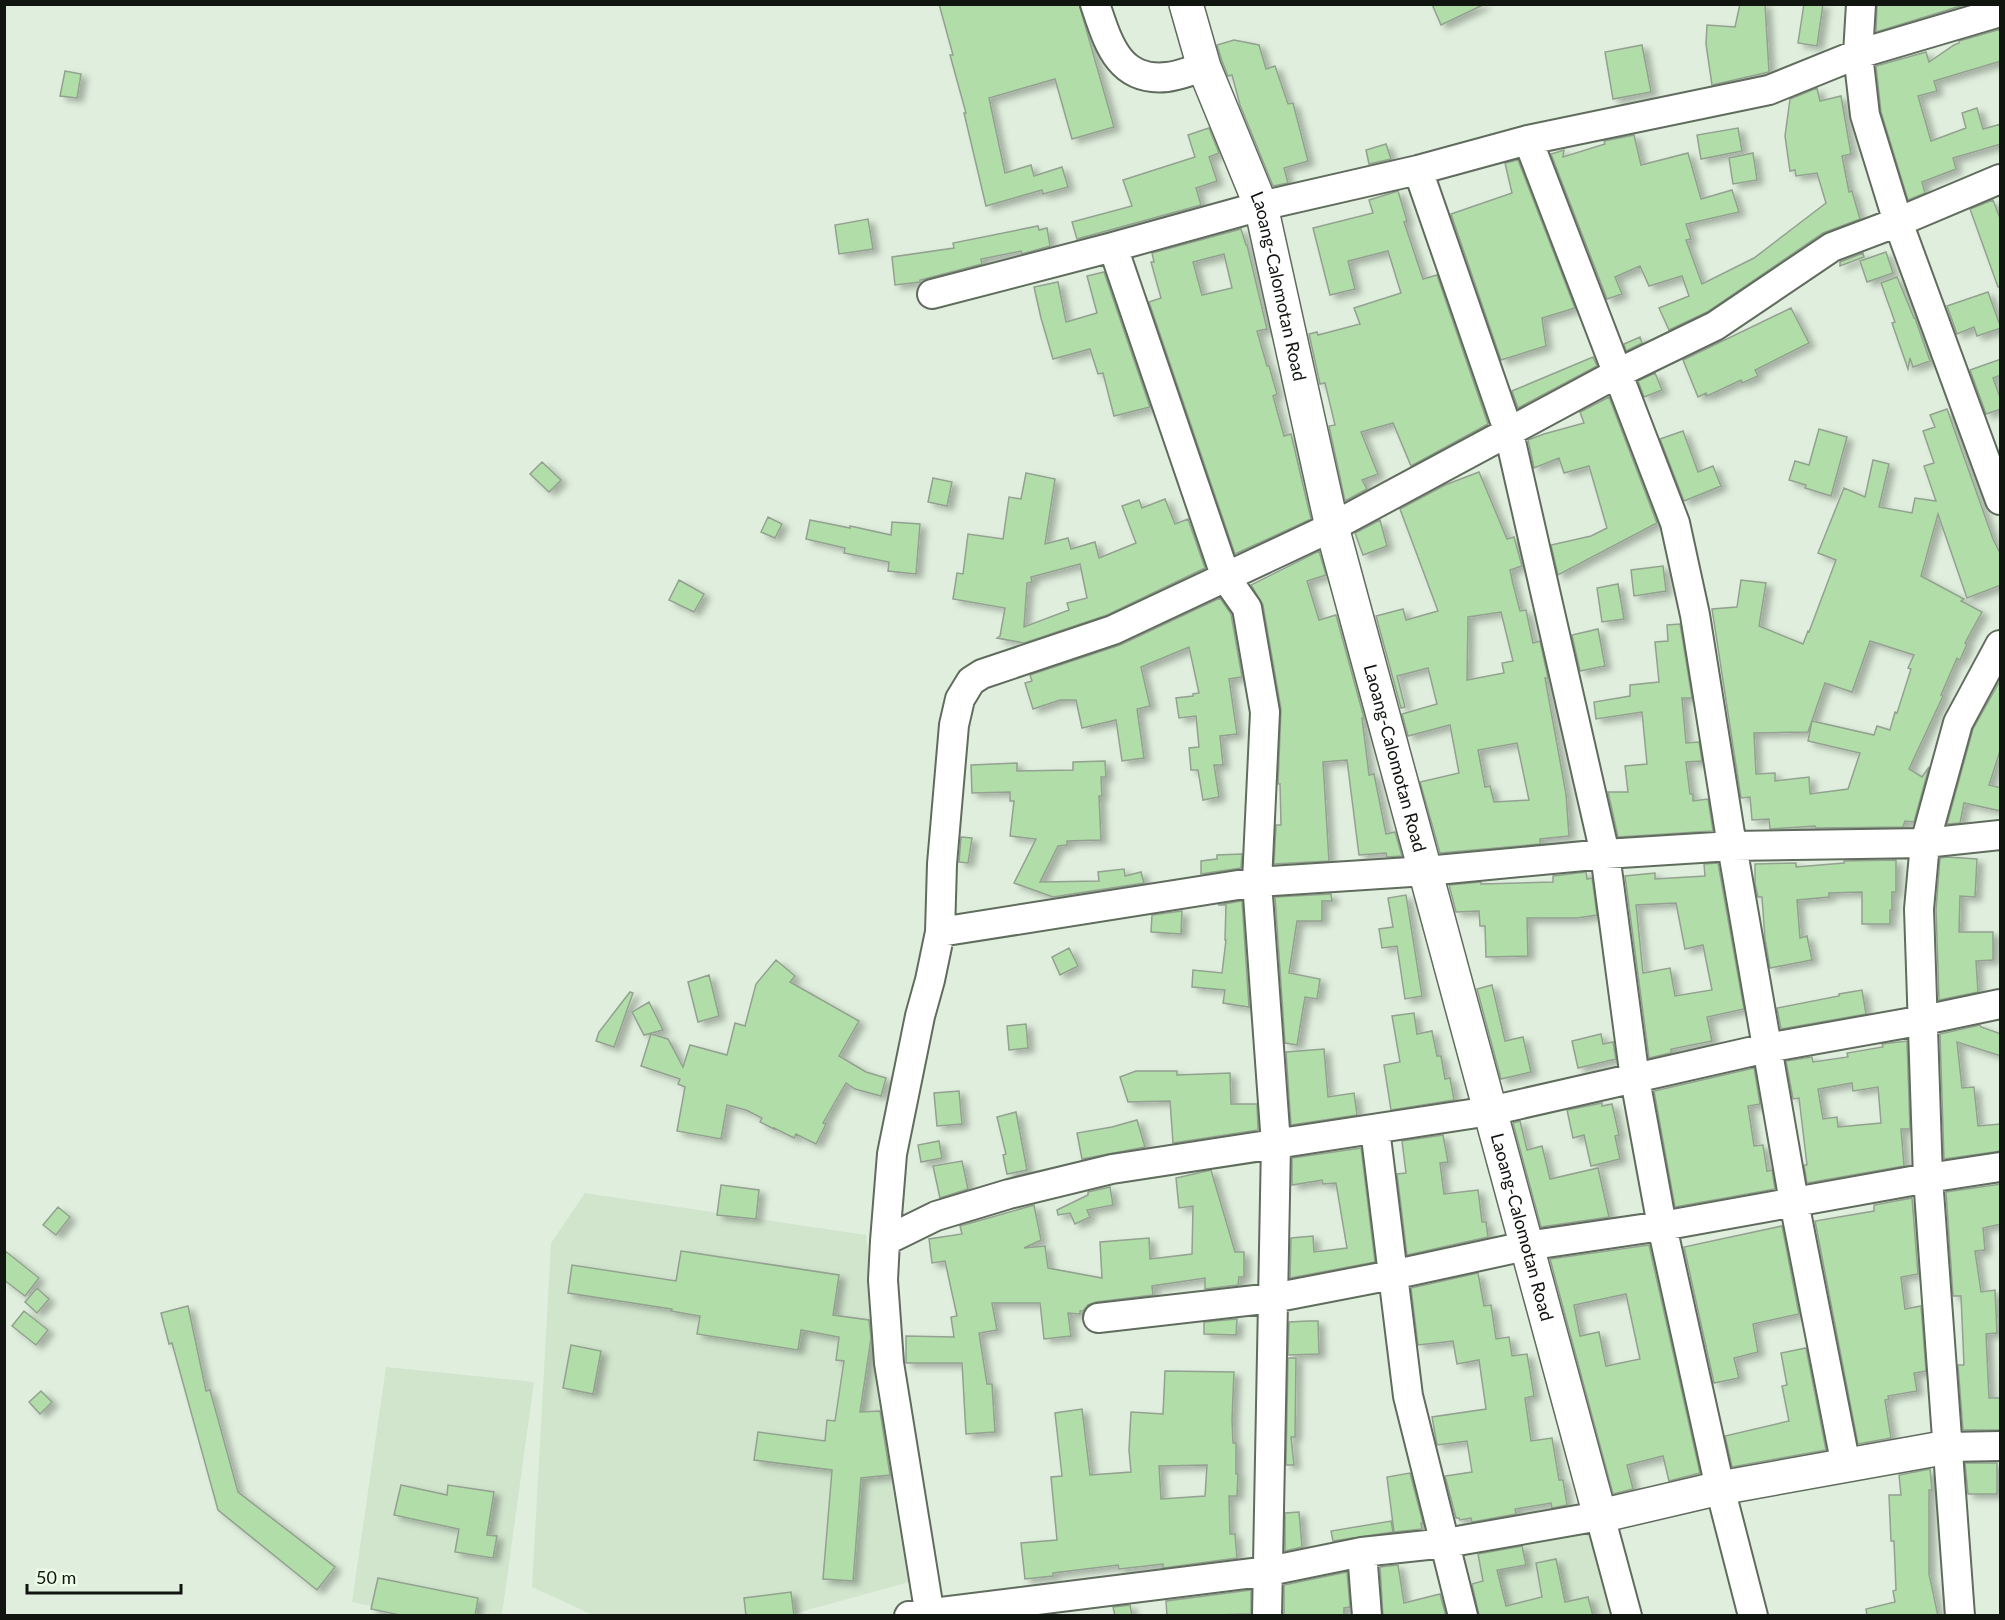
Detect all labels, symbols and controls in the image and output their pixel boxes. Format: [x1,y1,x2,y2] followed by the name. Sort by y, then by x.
[1246,188,1311,383] street label: Laoang-Calomotan Road
[1360,661,1432,854] street label: Laoang-Calomotan Road
[1487,1131,1559,1323] street label: Laoang-Calomotan Road
[27,1557,182,1595] scale bar
[36,1566,76,1588] text: 50 m

